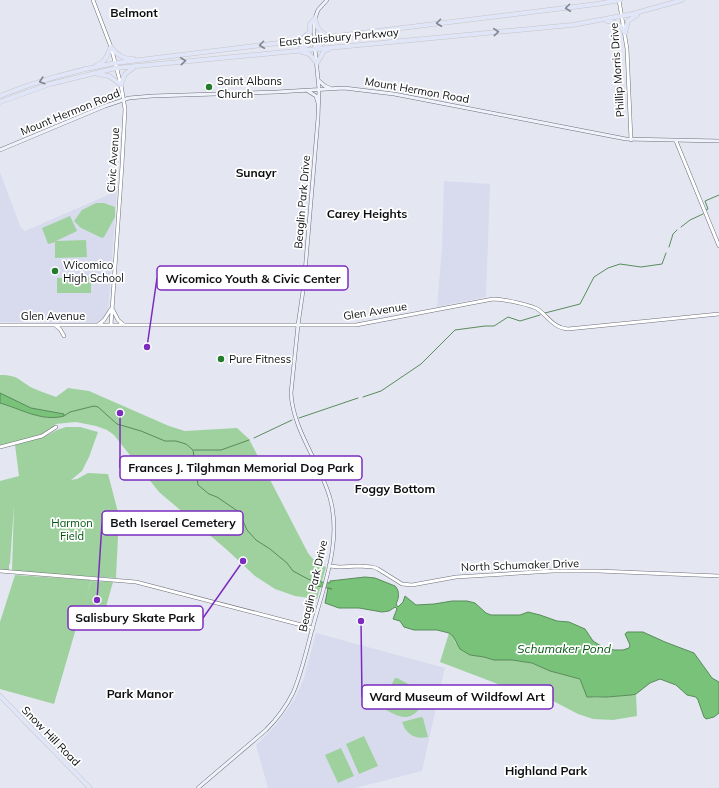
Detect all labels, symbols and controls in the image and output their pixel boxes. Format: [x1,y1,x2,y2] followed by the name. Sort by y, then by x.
[565,3,571,12] one-way arrow
[110,5,158,20] district label: Belmont
[436,19,442,28] one-way arrow
[607,22,627,118] street label: Phillip Morris Drive
[279,25,400,49] street label: East Salisbury Parkway
[493,27,499,36] one-way arrow
[259,40,265,49] one-way arrow
[180,57,186,66] one-way arrow
[217,74,282,101] place label: Saint Albans Church
[364,74,470,106] street label: Mount Hermon Road
[39,76,46,85] one-way arrow
[204,82,214,92] marker: Saint Albans Church
[18,86,122,138] street label: Mount Hermon Road
[104,127,122,193] street label: Civic Avenue
[291,155,313,249] street label: Beaglin Park Drive
[236,165,277,180] district label: Sunayr
[327,206,407,221] district label: Carey Heights
[63,258,124,285] place label: Wicomico High School
[50,266,60,276] marker: Wicomico High School
[157,266,348,290] callout: Wicomico Youth & Civic Center
[165,271,341,286] text: Wicomico Youth & Civic Center
[342,299,408,323] street label: Glen Avenue
[21,309,85,323] street label: Glen Avenue
[229,352,291,366] place label: Pure Fitness
[216,354,226,364] marker: Pure Fitness
[120,456,362,480] callout: Frances J. Tilghman Memorial Dog Park
[128,460,354,475] text: Frances J. Tilghman Memorial Dog Park
[355,481,435,496] district label: Foggy Bottom
[102,511,243,535] callout: Beth Iserael Cemetery
[110,515,236,530] text: Beth Iserael Cemetery
[51,516,93,543] park label: Harmon Field
[296,539,330,633] street label: Beaglin Park Drive
[461,556,579,574] street label: North Schumaker Drive
[68,606,203,630] callout: Salisbury Skate Park
[75,610,195,625] text: Salisbury Skate Park
[517,641,612,656] water label: Schumaker Pond
[362,685,553,709] callout: Ward Museum of Wildfowl Art
[107,686,174,701] district label: Park Manor
[369,689,545,704] text: Ward Museum of Wildfowl Art
[19,703,83,769] street label: Snow Hill Road
[505,763,587,778] district label: Highland Park

